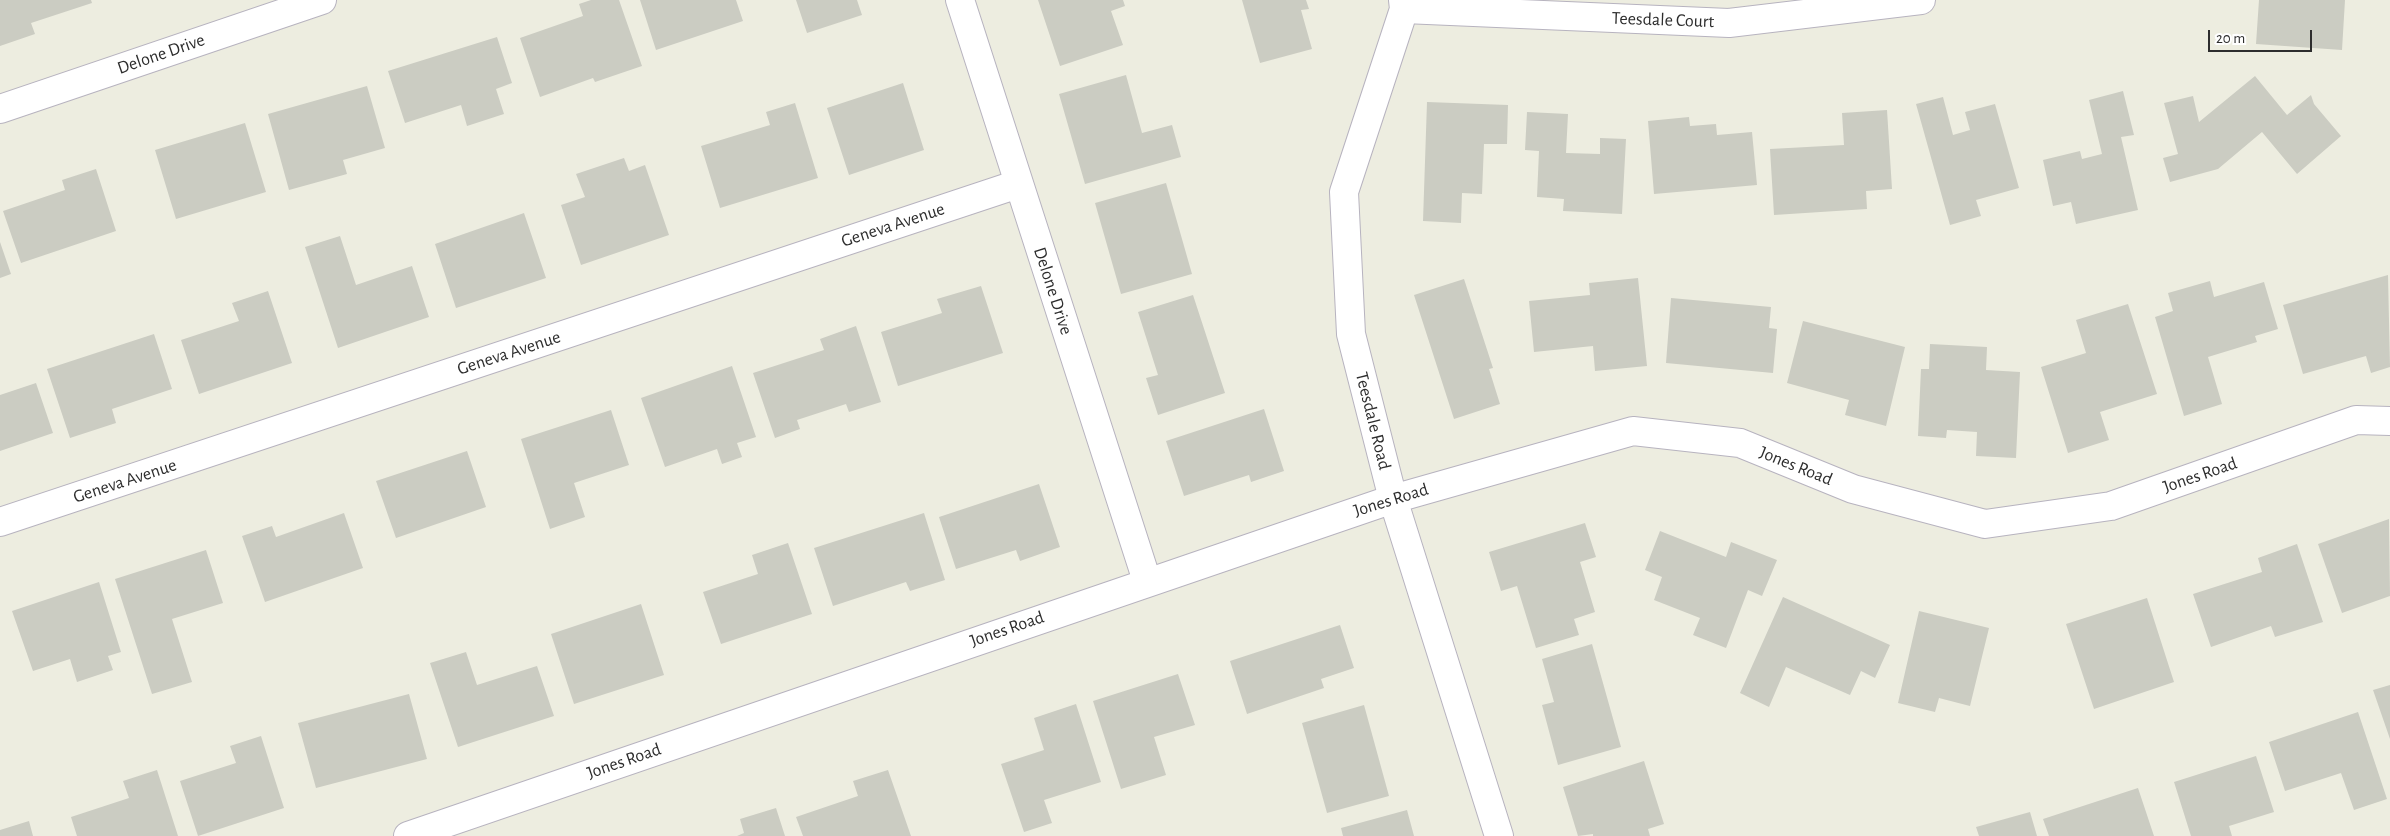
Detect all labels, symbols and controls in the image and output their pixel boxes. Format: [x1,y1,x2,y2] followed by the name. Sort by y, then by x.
[1611,7,1715,33] street label: Teesdale Court
[2210,20,2314,52] scale bar
[114,29,208,79] street label: Delone Drive
[2216,31,2245,46] text: 20 m
[839,198,947,252] street label: Geneva Avenue
[1029,244,1077,338] street label: Delone Drive
[455,326,563,380] street label: Geneva Avenue
[1350,370,1396,472] street label: Teesdale Road
[1756,442,1836,490] street label: Jones Road
[2160,452,2240,498] street label: Jones Road
[71,454,179,508] street label: Geneva Avenue
[1351,478,1431,522] street label: Jones Road
[967,606,1047,652] street label: Jones Road
[584,738,664,784] street label: Jones Road

